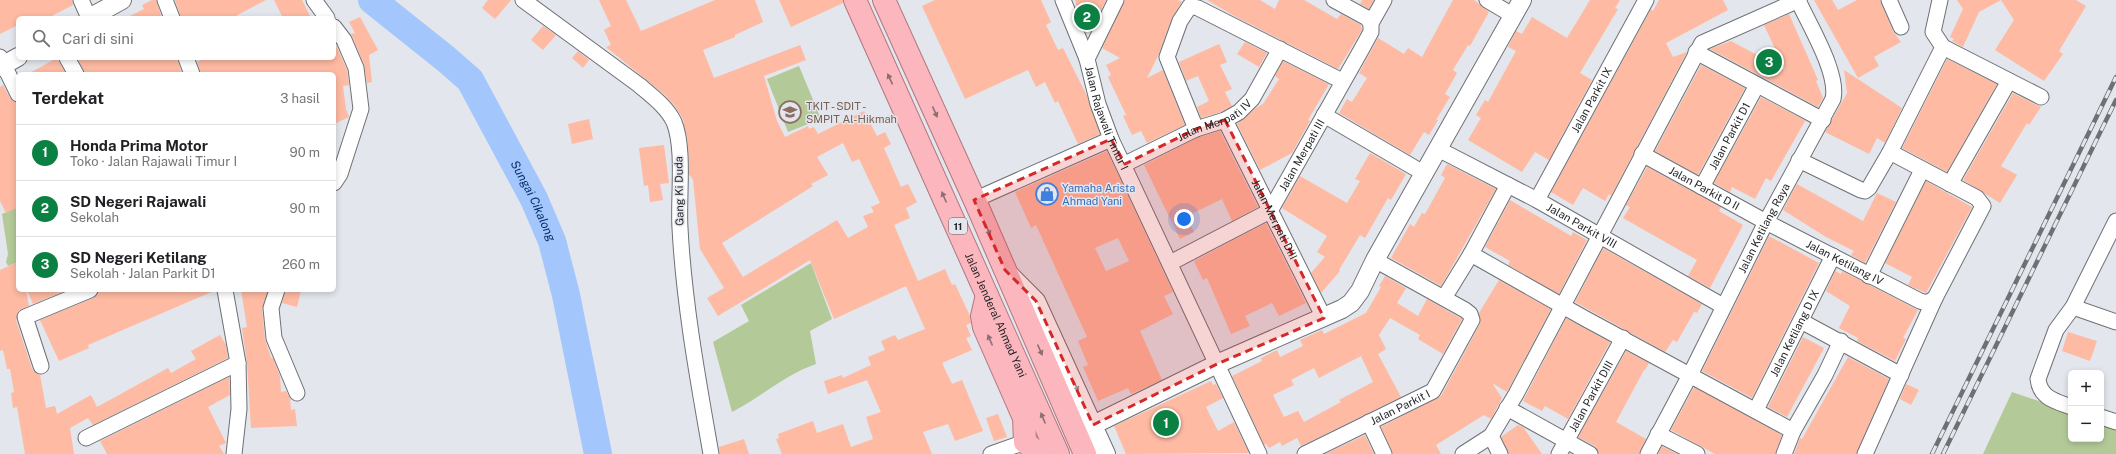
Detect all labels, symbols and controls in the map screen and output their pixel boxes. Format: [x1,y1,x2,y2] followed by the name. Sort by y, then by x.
[1074,2,1100,32] pin: 2
[16,16,336,60] search box
[30,27,52,49] icon: search
[62,30,134,47] text: Cari di sini
[1756,47,1782,77] pin: 3
[1083,65,1131,172] street label: Jalan Rajawali Timur I
[1569,65,1614,135] street label: Jalan Parkit IX
[887,72,893,84] one-way arrow
[32,88,104,108] text: Terdekat
[280,91,320,106] text: 3 hasil
[1175,97,1254,143] street label: Jalan Merpati IV
[777,99,803,125] school or university icon: TKIT - SDIT - SMPIT Al-Hikmah
[806,100,897,125] place label: TKIT - SDIT - SMPIT Al-Hikmah
[1707,100,1752,171] street label: Jalan Parkit D1
[932,106,938,118] one-way arrow
[1277,117,1327,193] street label: Jalan Merpati III
[70,137,208,154] text: Honda Prima Motor
[42,145,48,160] text: 1
[290,145,320,160] text: 90 m
[70,154,237,169] text: Toko · Jalan Rajawali Timur I
[672,156,686,226] street label: Gang Ki Duda
[508,158,559,244] water label: Sungai Cikalong
[1667,164,1742,212] street label: Jalan Parkit D II
[1250,177,1300,261] street label: Jalan Merpati DIII
[1034,181,1060,207] shop icon: Yamaha Arista Ahmad Yani
[1736,181,1792,275] street label: Jalan Ketilang Raya
[1062,182,1135,207] place label: Yamaha Arista Ahmad Yani
[941,191,948,203] one-way arrow
[70,193,206,210] text: SD Negeri Rajawali
[41,201,49,216] text: 2
[290,201,320,216] text: 90 m
[1545,201,1619,250] street label: Jalan Parkit VIII
[1174,209,1194,229] your location
[70,210,119,225] text: Sekolah
[949,218,967,234] road number: 11
[985,225,991,236] one-way arrow
[1804,238,1886,287] street label: Jalan Ketilang IV
[70,249,207,266] text: SD Negeri Ketilang
[963,251,1029,379] street label: Jalan Jenderal Ahmad Yani
[41,257,49,272] text: 3
[282,257,320,272] text: 260 m
[70,266,216,281] text: Sekolah · Jalan Parkit D1
[1768,287,1821,378] street label: Jalan Ketilang D IX
[987,335,993,346] one-way arrow
[1037,344,1043,355] one-way arrow
[1567,359,1615,434] street label: Jalan Parkit DIII
[2068,370,2104,442] map controls
[2068,370,2104,406] button: +
[1073,380,1079,392] one-way arrow
[1368,387,1432,427] street label: Jalan Parkit I
[2068,406,2104,442] button: −
[1153,408,1179,438] pin: 1
[1040,413,1046,424] one-way arrow

